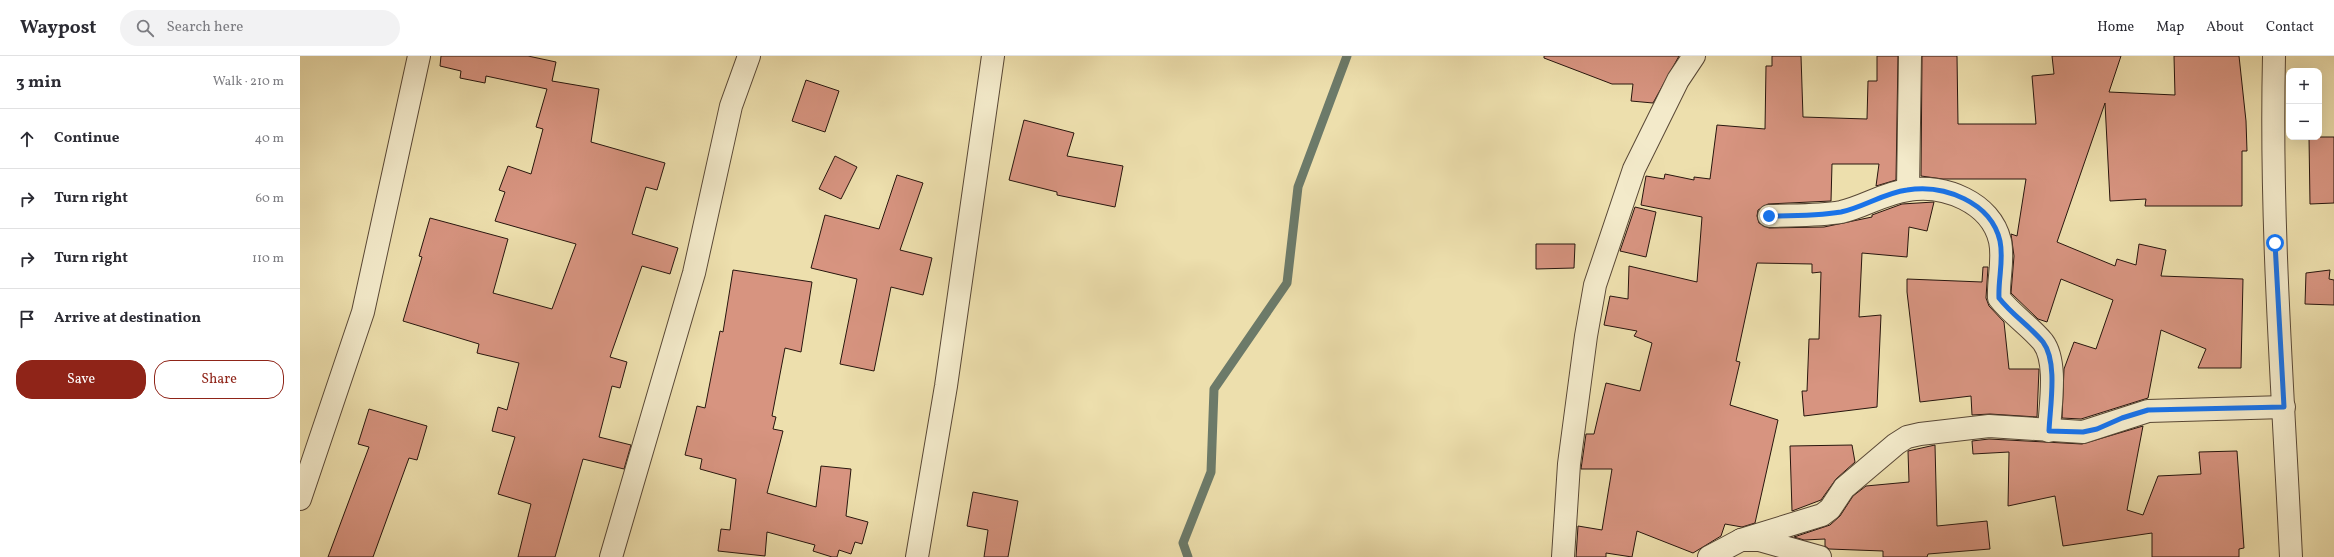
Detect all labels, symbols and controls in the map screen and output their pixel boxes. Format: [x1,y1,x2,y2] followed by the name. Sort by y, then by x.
[120,10,400,46] search box
[20,15,96,41] text: Waypost
[134,17,156,39] icon: search
[166,17,243,38] text: Search here
[2097,18,2134,37] text: Home
[2156,18,2184,37] text: Map
[2206,18,2244,37] text: About
[2266,18,2314,37] text: Contact
[2286,68,2322,140] map controls
[2286,68,2322,104] button: +
[16,71,62,94] text: 3 min
[213,73,284,91] text: Walk · 210 m
[2286,104,2322,140] button: −
[16,128,38,150] icon: ahead
[54,128,119,149] text: Continue
[255,130,284,148] text: 40 m
[16,188,38,210] icon: right
[54,188,128,209] text: Turn right
[256,190,284,208] text: 60 m
[1760,207,1778,225] route end
[2266,234,2284,252] route start
[16,248,38,270] icon: right
[54,248,128,269] text: Turn right
[252,250,284,268] text: 110 m
[16,308,38,330] icon: arrive
[54,308,201,329] text: Arrive at destination
[16,360,146,399] button: Save
[154,360,284,399] button: Share

